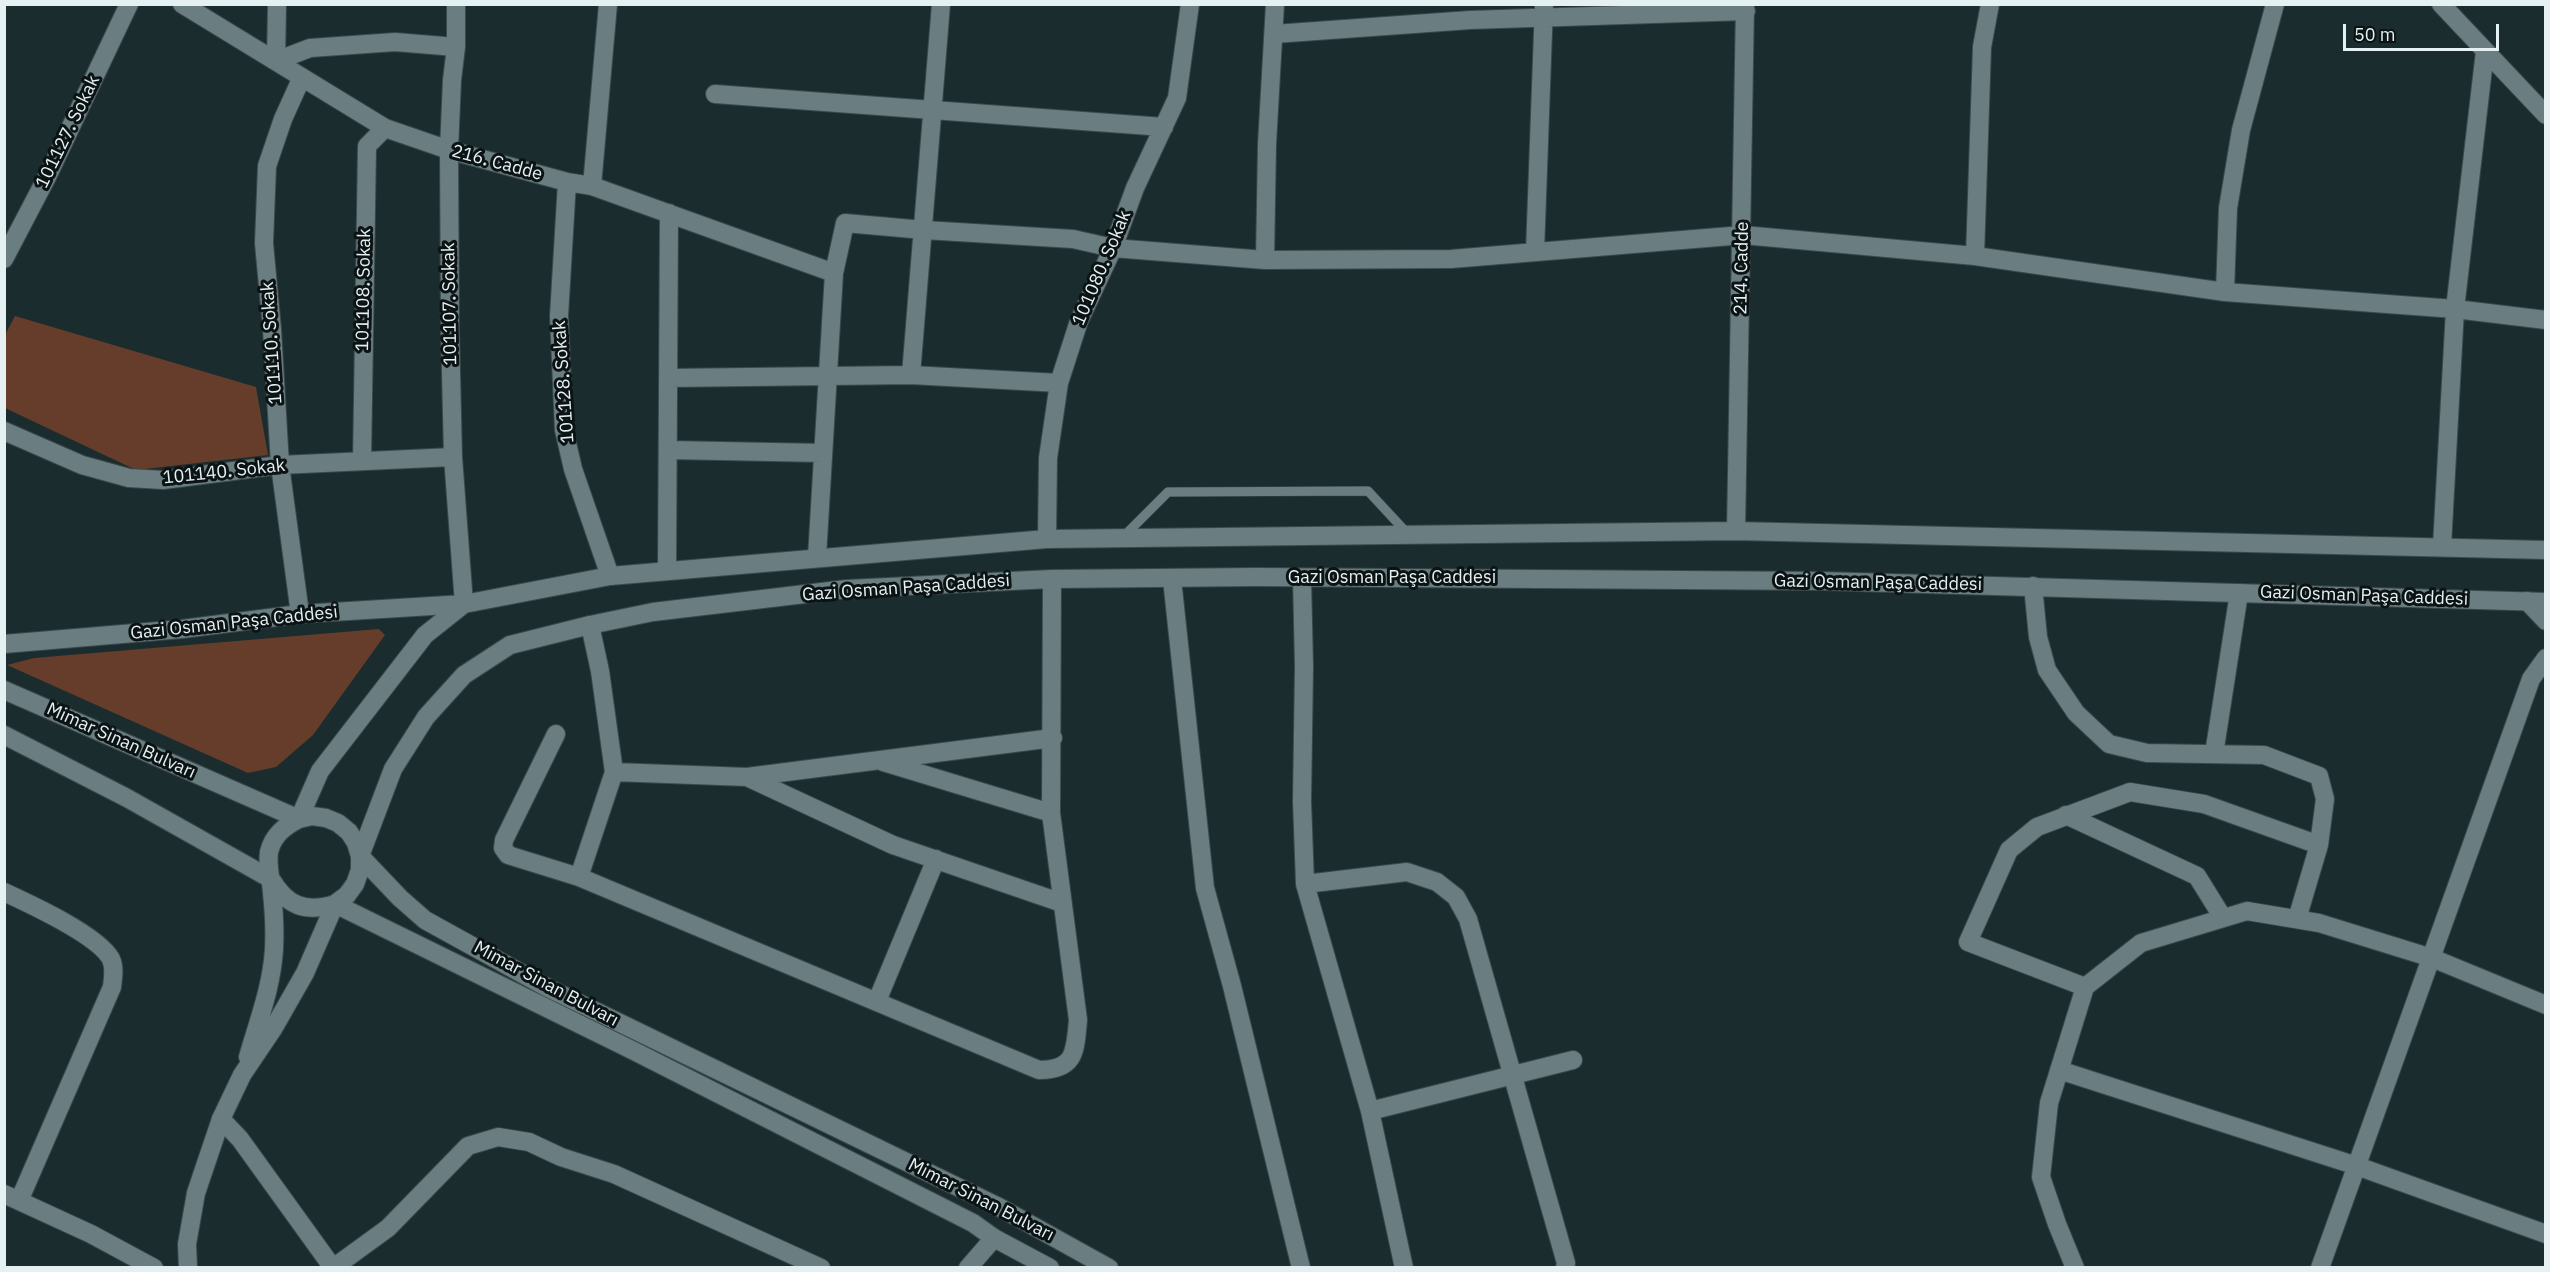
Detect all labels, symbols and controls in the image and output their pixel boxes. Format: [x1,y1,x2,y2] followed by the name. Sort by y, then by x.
[2346,12,2502,50] scale bar
[2354,23,2396,46] text: 50 m
[31,72,105,192] street label: 101127. Sokak
[449,141,545,185] street label: 216. Cadde
[1068,207,1136,329] street label: 101080. Sokak
[1730,221,1754,315] street label: 214. Cadde
[352,228,376,352] street label: 101108. Sokak
[438,242,462,366] street label: 101107. Sokak
[257,281,287,405] street label: 101110. Sokak
[549,320,579,444] street label: 101128. Sokak
[162,455,286,489] street label: 101140. Sokak
[1288,567,1496,589] street label: Gazi Osman Paşa Caddesi
[801,570,1011,606] street label: Gazi Osman Paşa Caddesi
[1774,570,1982,596] street label: Gazi Osman Paşa Caddesi
[2260,582,2468,610] street label: Gazi Osman Paşa Caddesi
[129,601,339,645] street label: Gazi Osman Paşa Caddesi
[43,698,199,784] street label: Mimar Sinan Bulvarı
[470,937,622,1031] street label: Mimar Sinan Bulvarı
[905,1154,1057,1246] street label: Mimar Sinan Bulvarı

